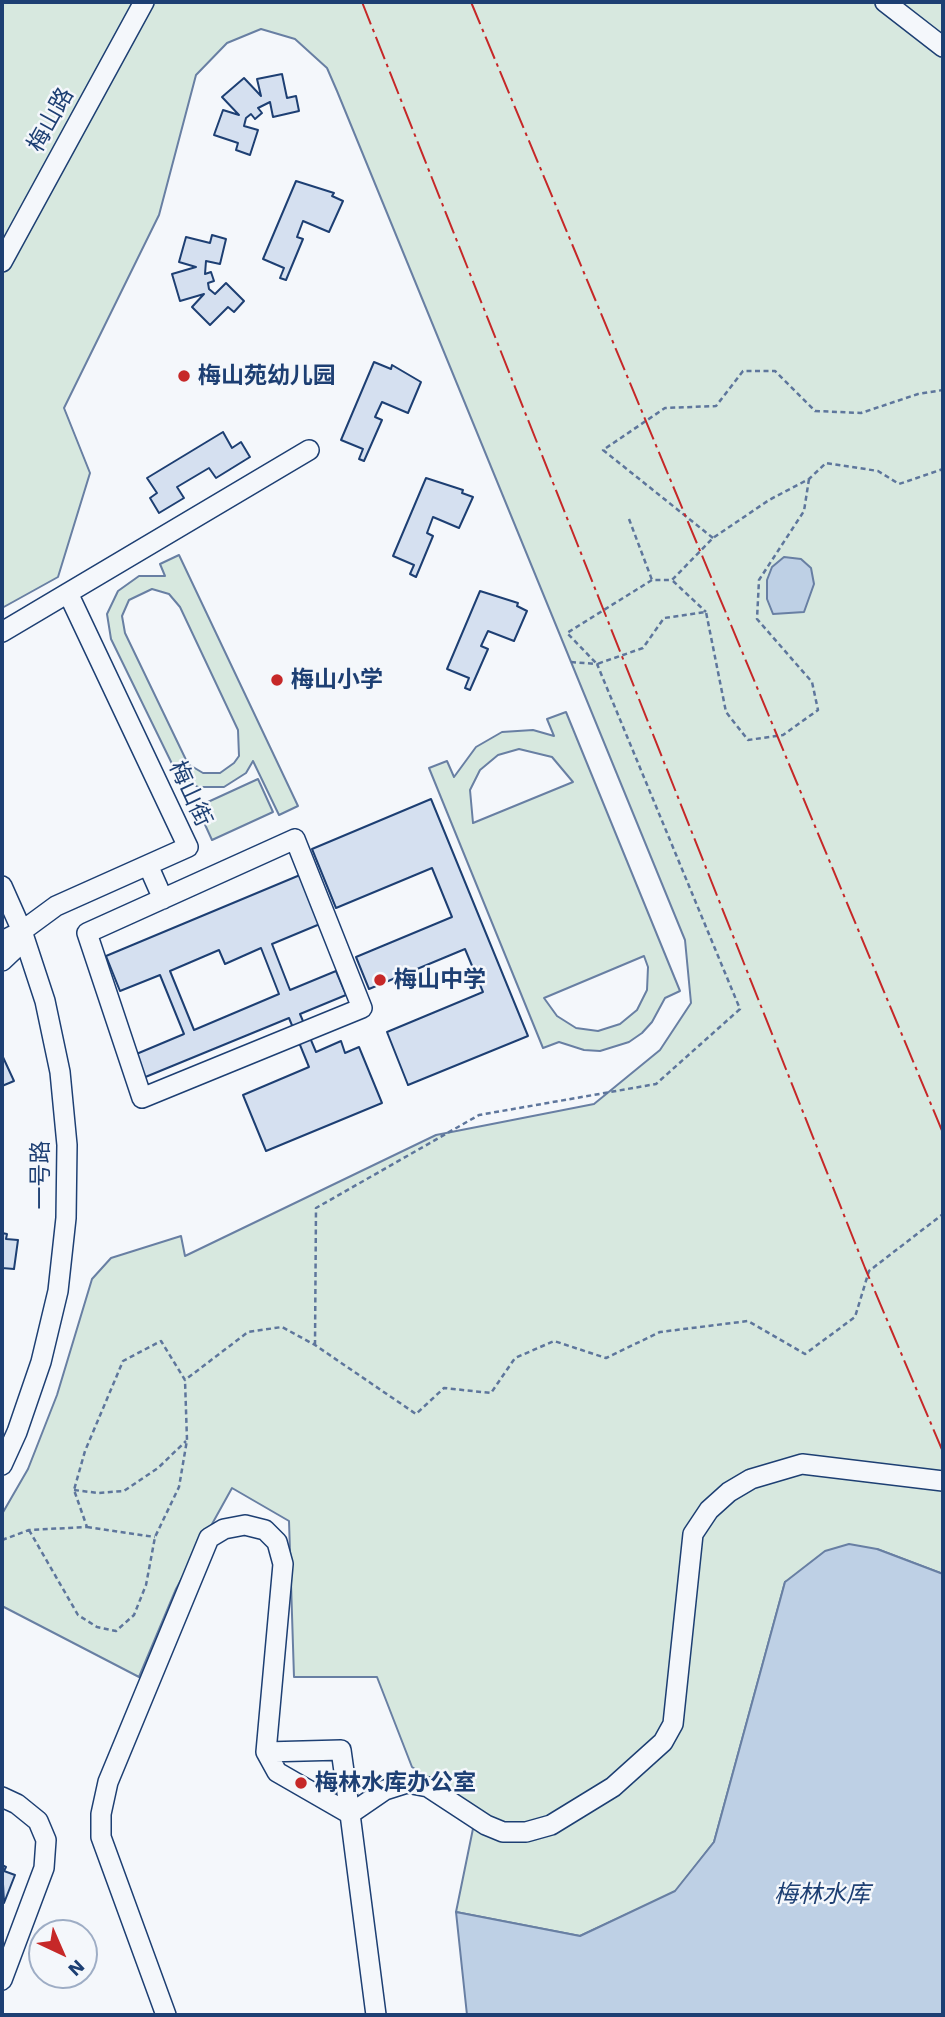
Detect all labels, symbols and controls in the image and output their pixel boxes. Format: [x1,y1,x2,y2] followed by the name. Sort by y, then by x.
[22,83,80,157] street label: 梅山路
[198,362,336,390] place label: 梅山苑幼儿园
[176,368,192,384] marker: 梅山苑幼儿园
[291,666,383,694] place label: 梅山小学
[269,672,285,688] marker: 梅山小学
[163,757,217,831] street label: 梅山街
[394,966,486,994] place label: 梅山中学
[372,972,388,988] marker: 梅山中学
[27,1141,55,1209] street label: 一号路
[315,1769,476,1797] place label: 梅林水库办公室
[293,1775,309,1791] marker: 梅林水库办公室
[774,1881,870,1909] water label: 梅林水库
[28,1919,98,1989] north arrow
[63,1955,90,1981] text: N

